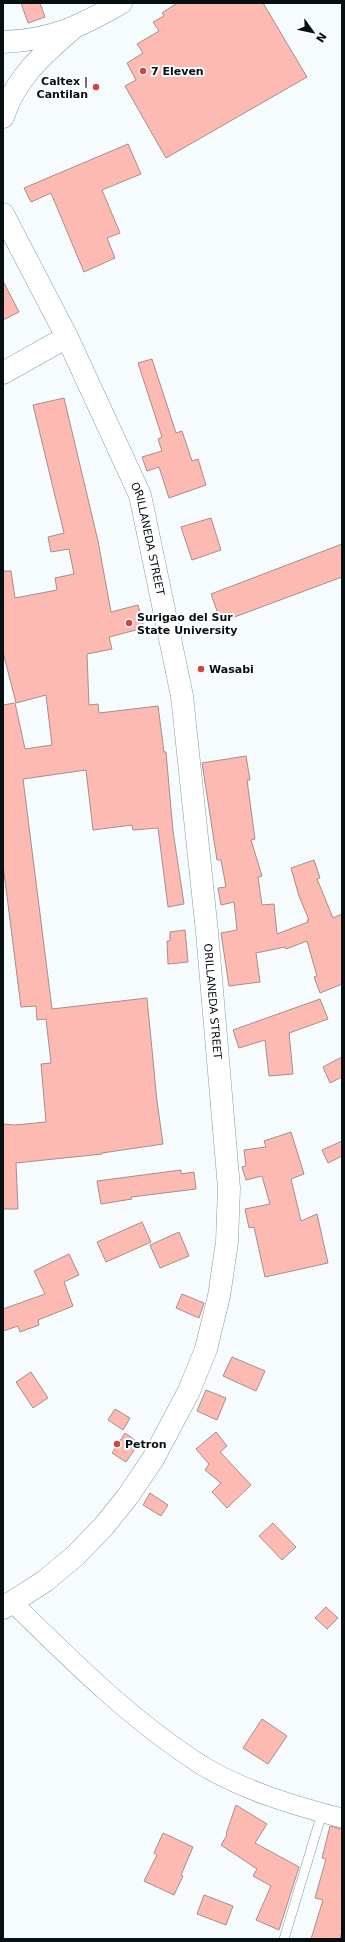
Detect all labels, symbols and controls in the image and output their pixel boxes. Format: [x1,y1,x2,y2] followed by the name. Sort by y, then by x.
[293,12,333,52] north arrow
[313,30,329,45] text: N
[151,65,204,78] place label: 7 Eleven
[138,66,148,76] marker: 7 Eleven
[37,75,88,101] place label: Caltex | Cantilan
[91,82,101,92] marker: Caltex | Cantilan
[128,480,167,597] street label: ORILLANEDA STREET
[137,611,238,637] place label: Surigao del Sur State University
[124,618,134,628] marker: Surigao del Sur State University
[209,663,254,676] place label: Wasabi
[196,664,206,674] marker: Wasabi
[201,943,224,1060] street label: ORILLANEDA STREET
[125,1438,167,1451] place label: Petron
[112,1439,122,1449] marker: Petron

